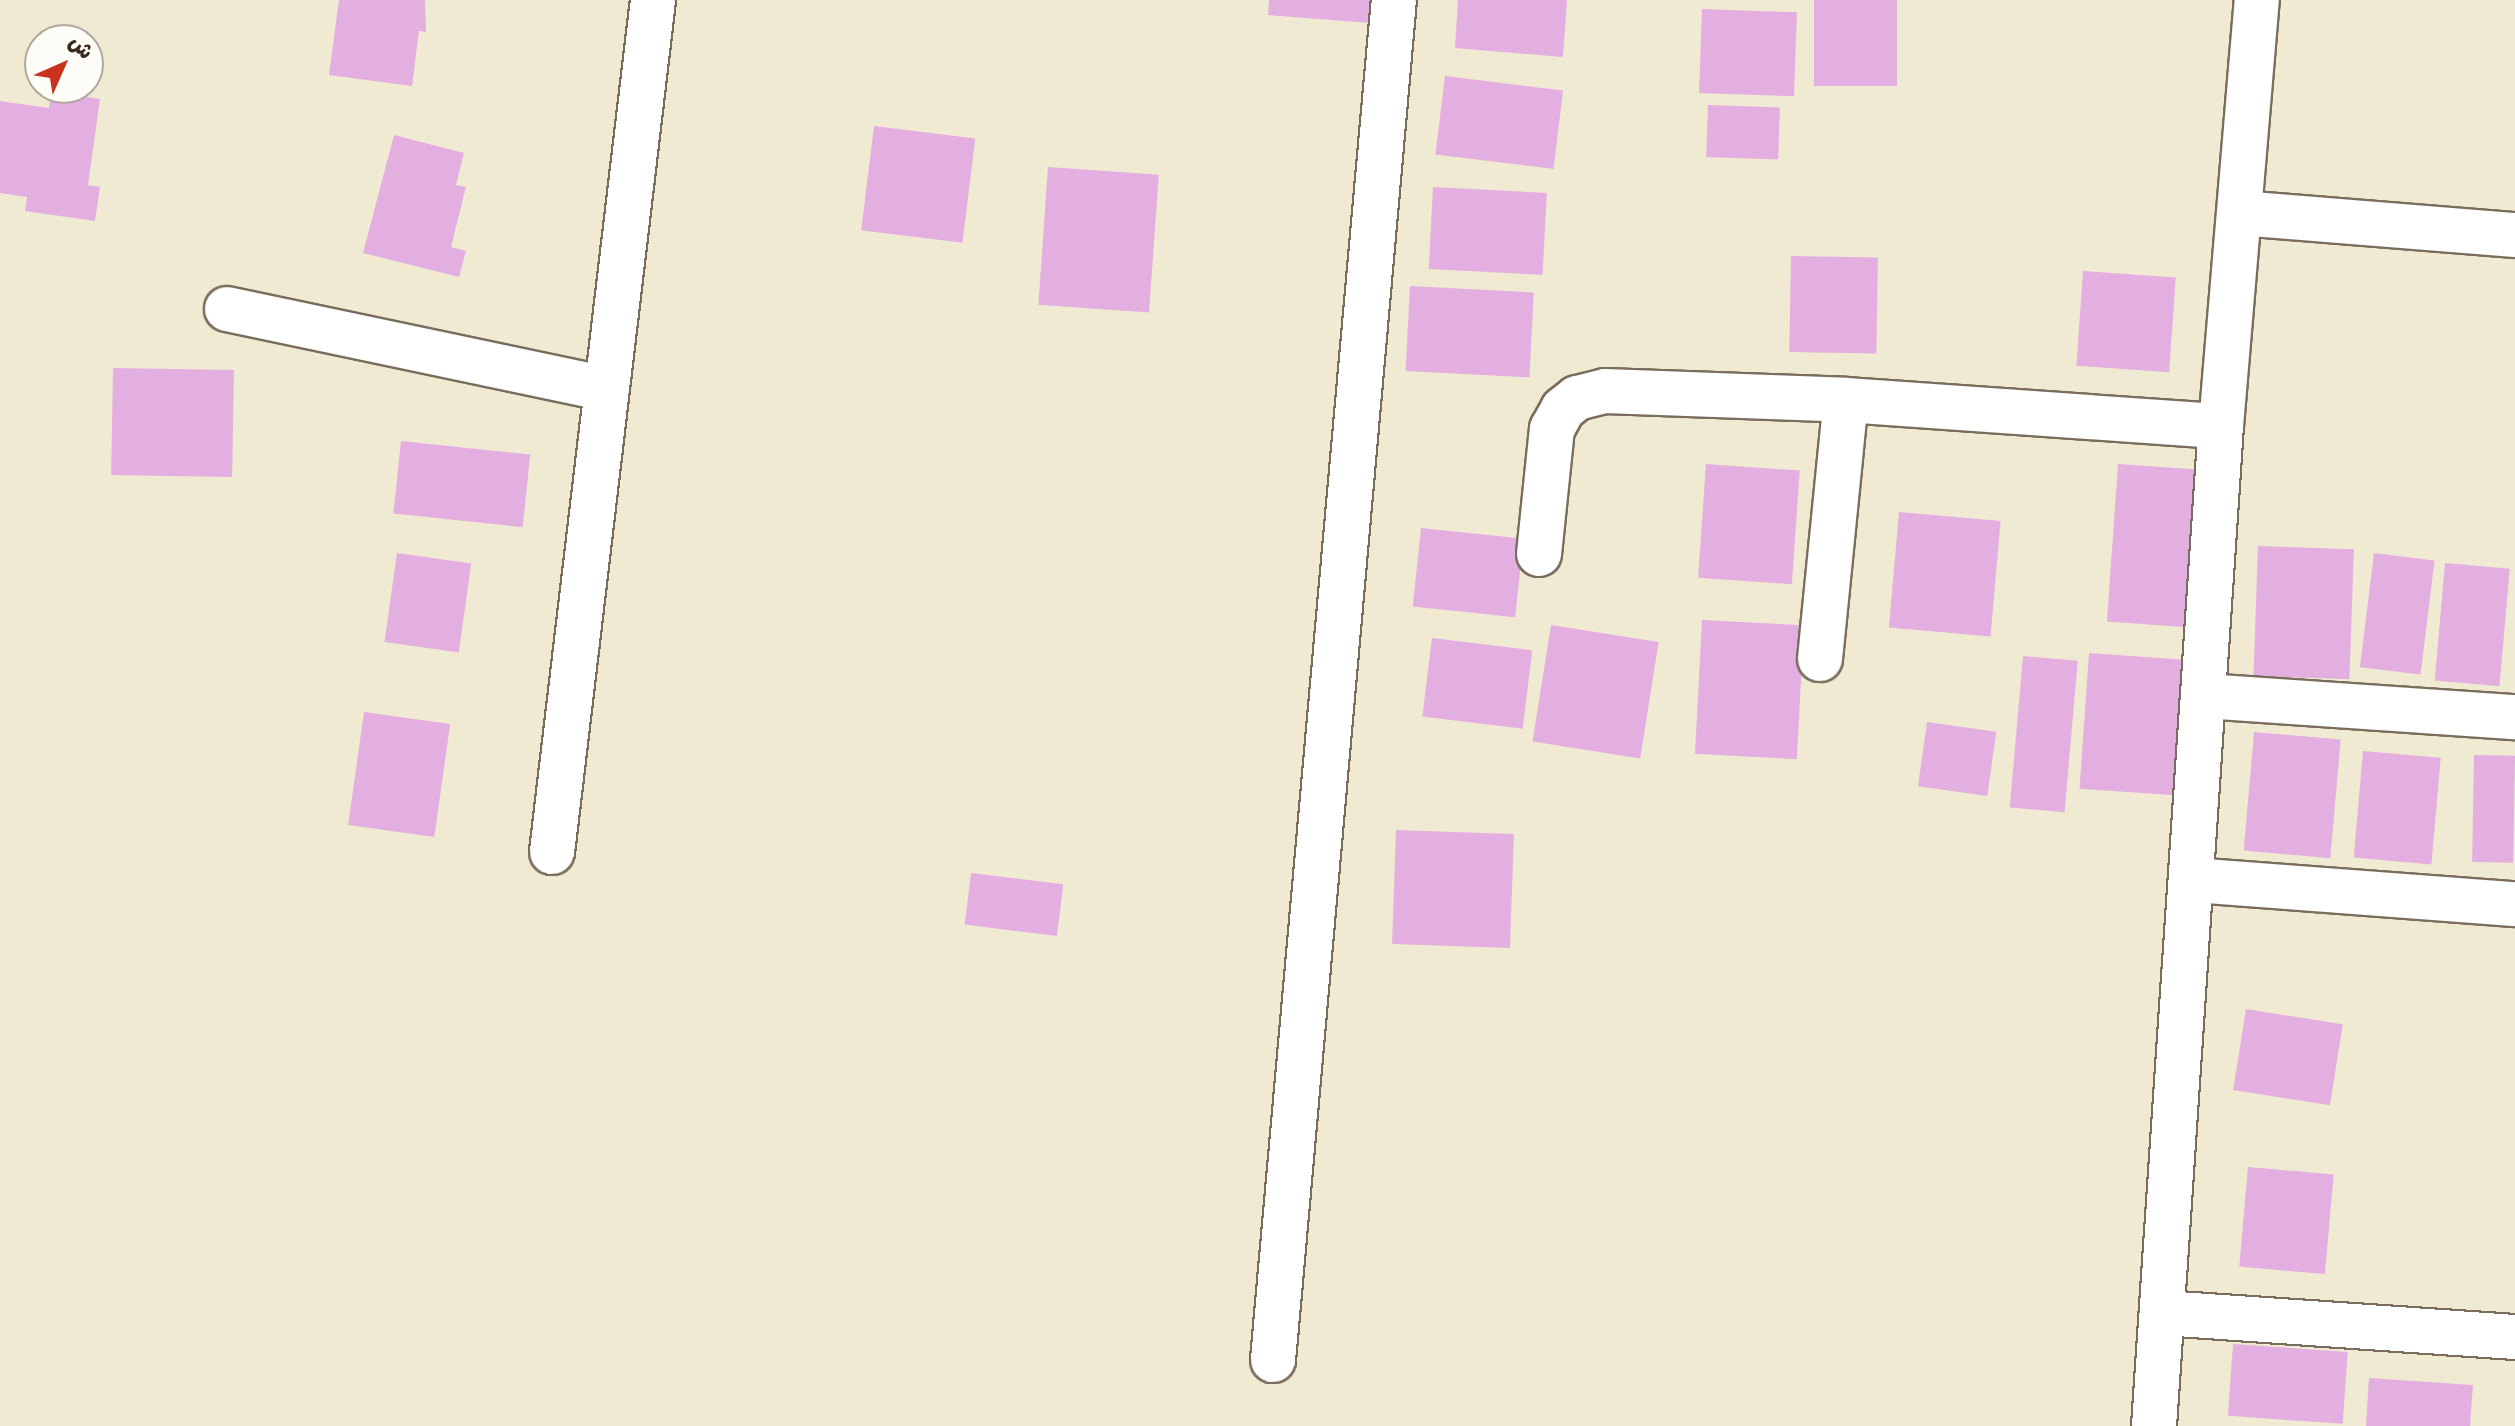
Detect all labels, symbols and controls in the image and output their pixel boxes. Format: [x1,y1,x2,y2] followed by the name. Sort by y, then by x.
[24,24,104,104] north arrow
[60,29,99,68] text: ش

